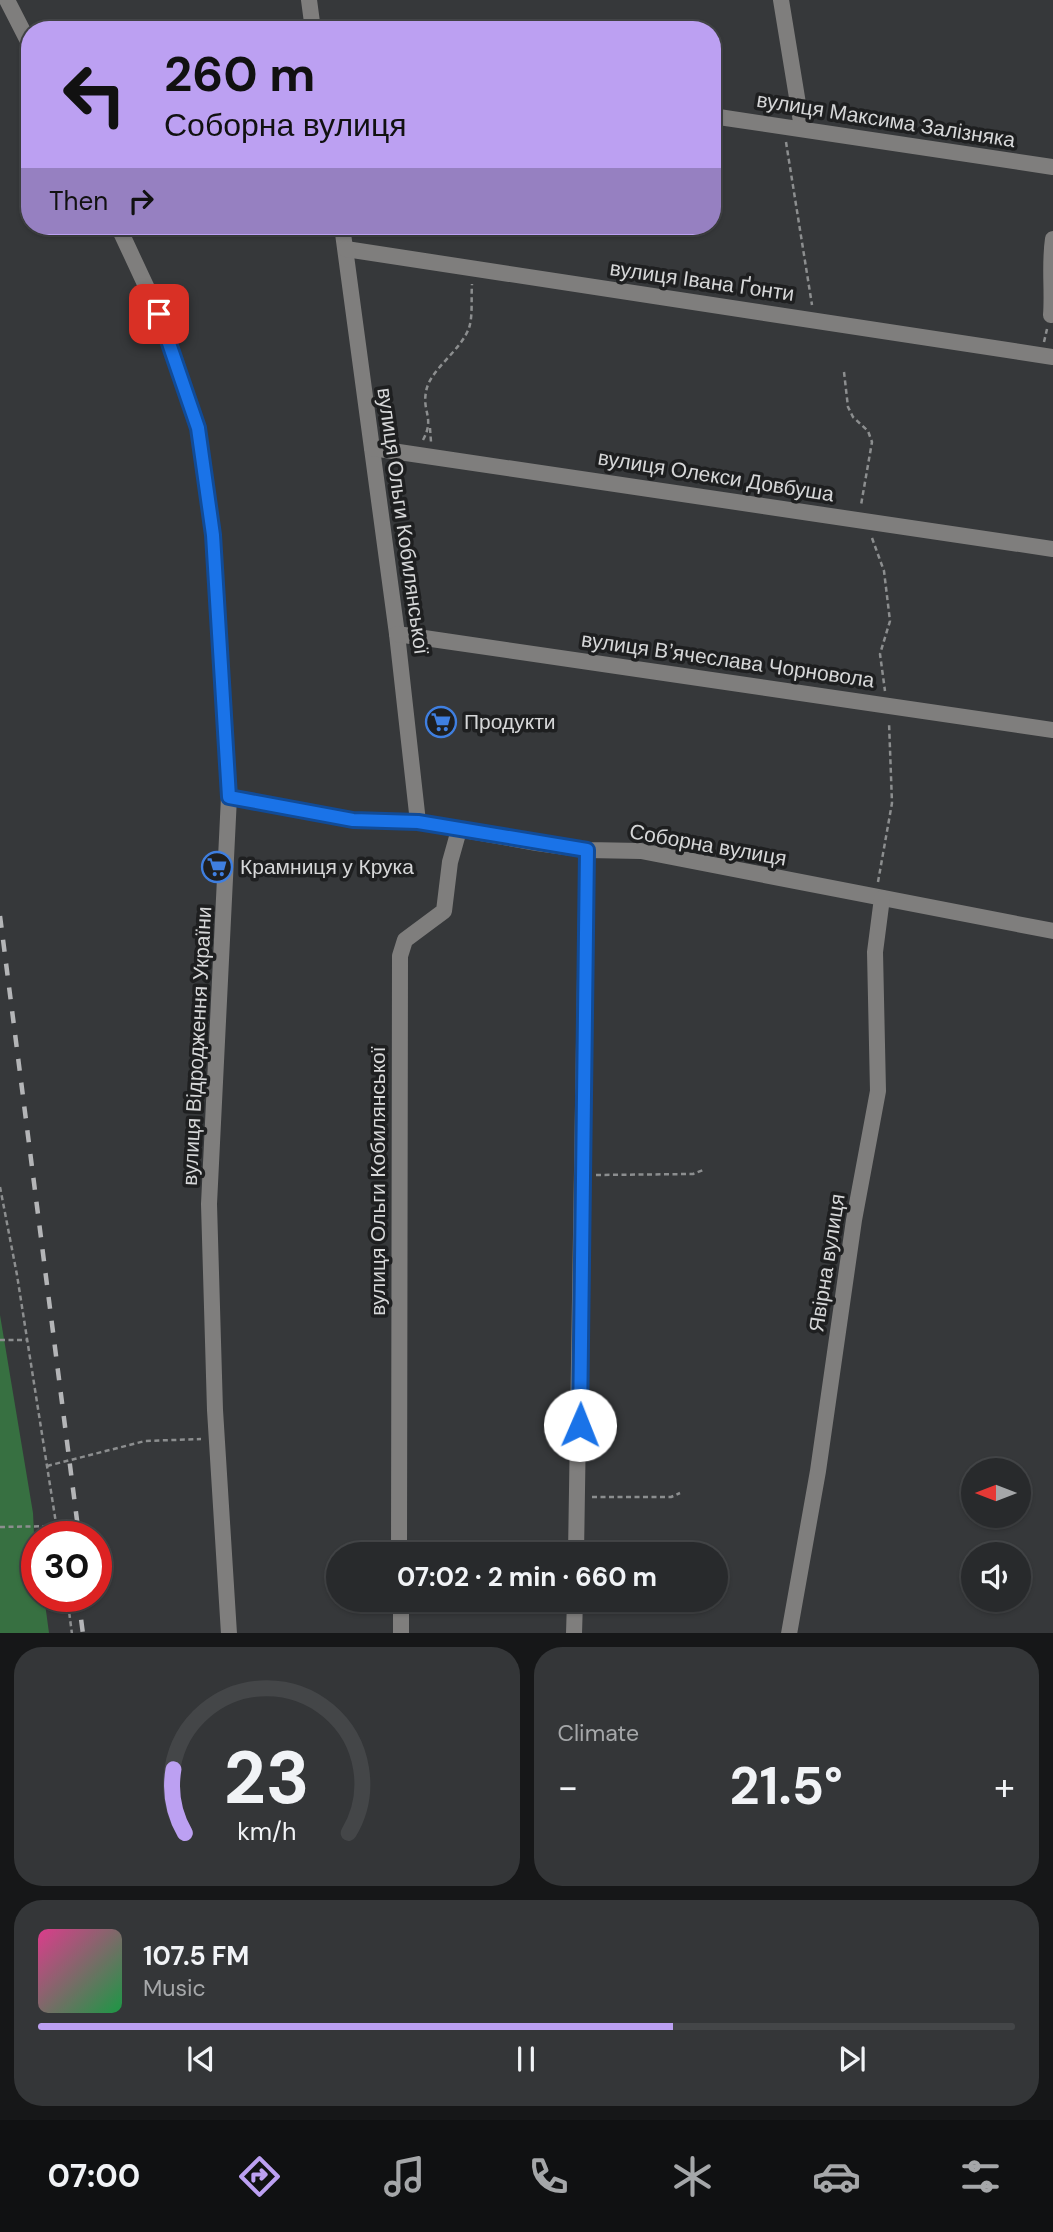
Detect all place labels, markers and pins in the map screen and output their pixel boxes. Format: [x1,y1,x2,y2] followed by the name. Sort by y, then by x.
[129,284,189,344] pin
[424,705,458,739] supermarket icon: Продукти
[464,708,556,736] place label: Продукти
[200,850,234,884] supermarket icon: Крамниця у Крука
[240,853,414,881] place label: Крамниця у Крука

